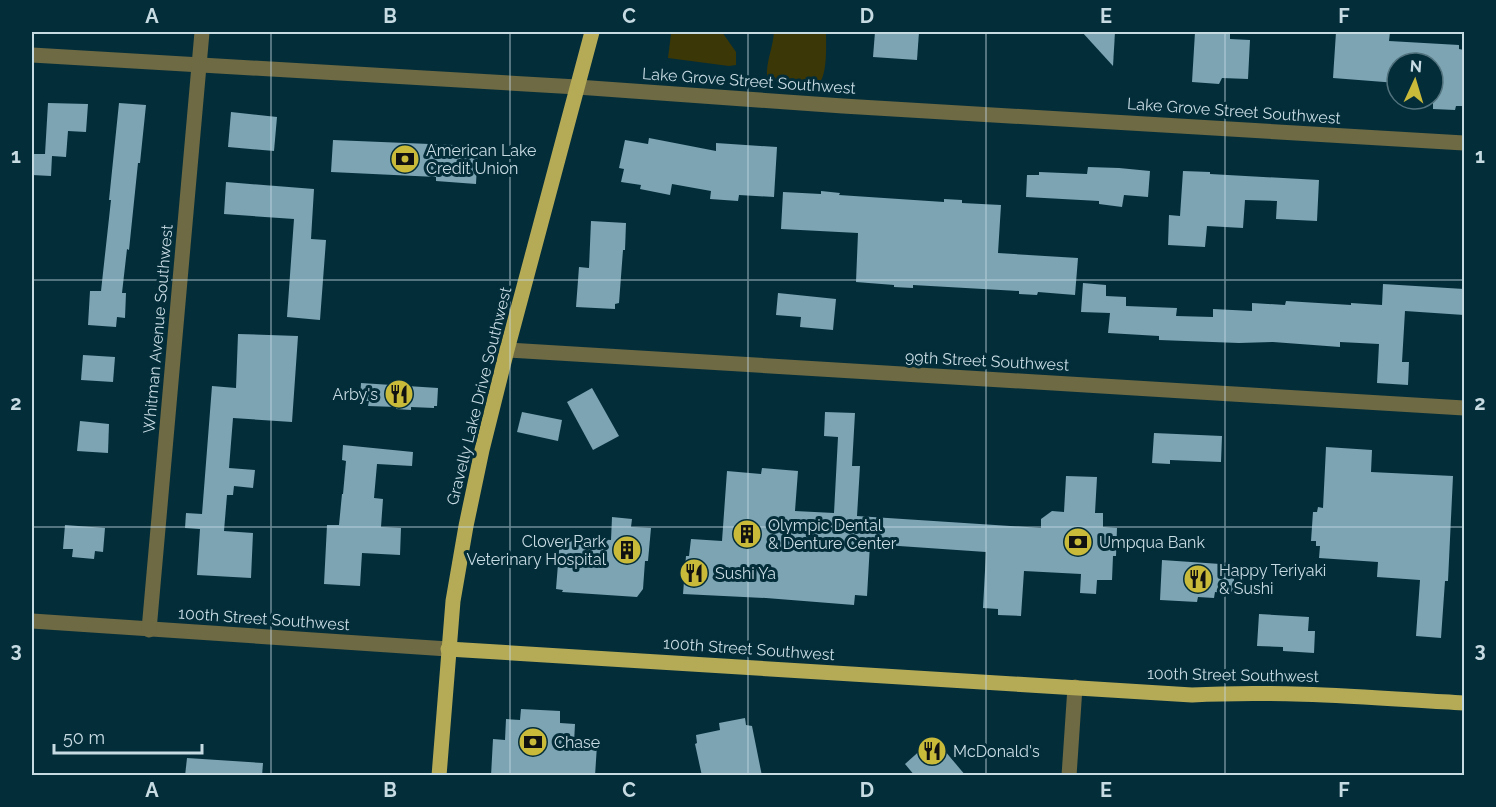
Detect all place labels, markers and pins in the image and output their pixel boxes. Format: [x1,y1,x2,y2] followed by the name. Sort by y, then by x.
[426,141,536,178] place label: American Lake Credit Union
[389,143,421,175] bank icon: American Lake Credit Union
[383,378,415,410] restaurant icon: Arby's
[333,385,378,404] place label: Arby's
[768,516,897,553] place label: Olympic Dental & Denture Center
[731,518,763,550] building icon: Olympic Dental & Denture Center
[1062,526,1094,558] bank icon: Umpqua Bank
[466,532,607,569] place label: Clover Park Veterinary Hospital
[1099,533,1205,552] place label: Umpqua Bank
[611,534,643,566] building icon: Clover Park Veterinary Hospital
[678,557,710,589] restaurant icon: Sushi Ya
[1219,561,1326,598] place label: Happy Teriyaki & Sushi
[1182,563,1214,595] restaurant icon: Happy Teriyaki & Sushi
[715,564,776,583] place label: Sushi Ya
[517,726,549,758] bank icon: Chase
[554,733,600,752] place label: Chase
[916,735,948,767] restaurant icon: McDonald's
[953,742,1040,761] place label: McDonald's

